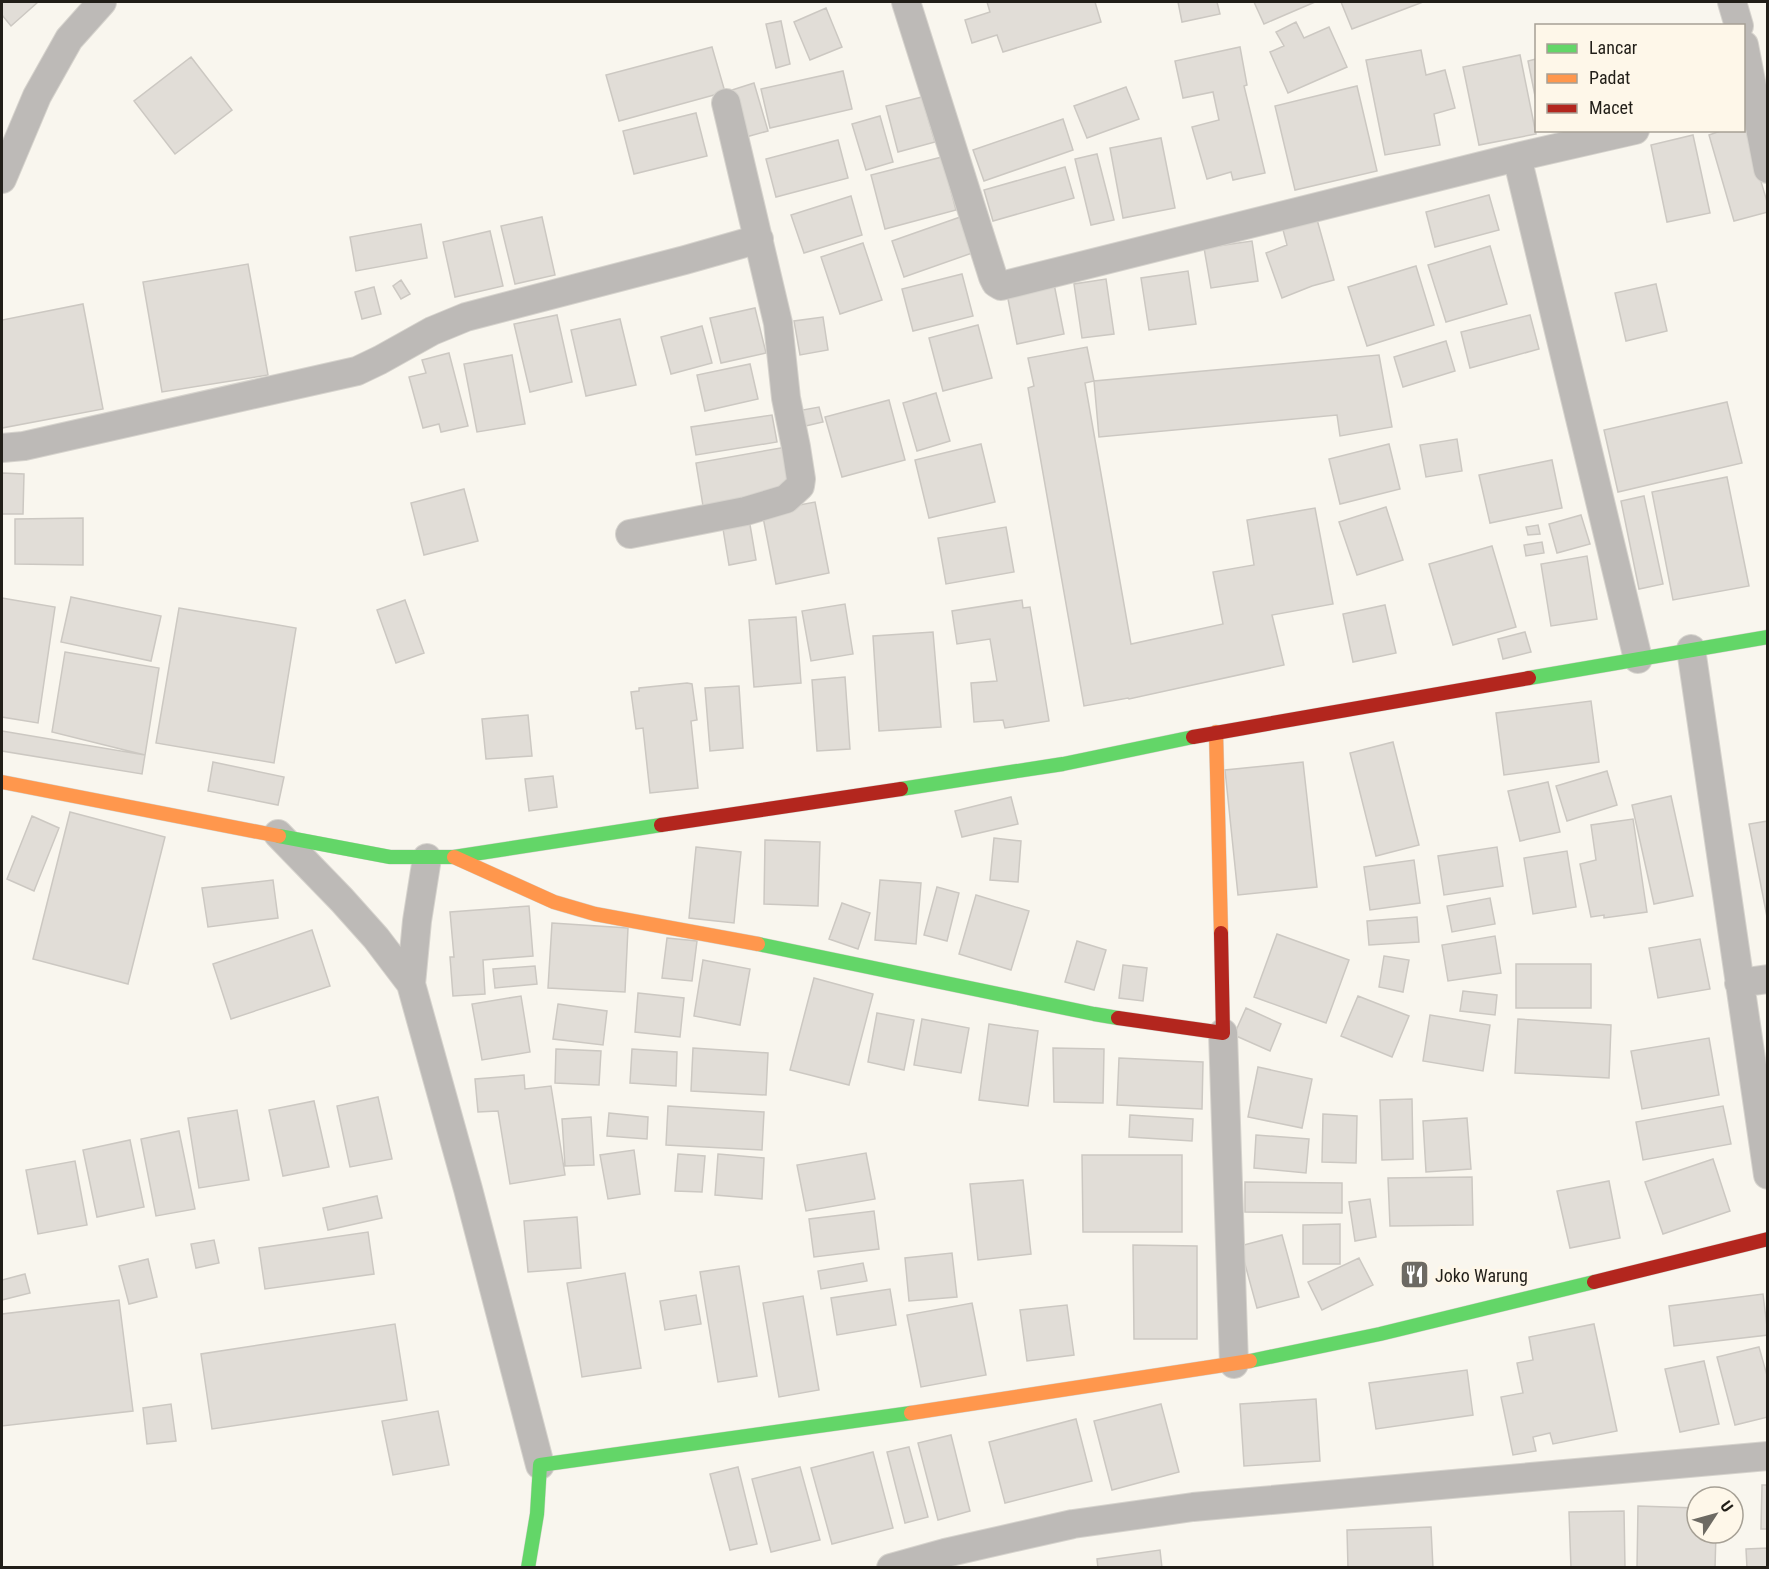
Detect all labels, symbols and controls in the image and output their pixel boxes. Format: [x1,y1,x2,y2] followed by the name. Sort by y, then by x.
[1535,24,1745,132] legend
[1589,37,1638,58] text: Lancar
[1589,67,1630,88] text: Padat
[1589,97,1633,118] text: Macet
[1398,1259,1430,1291] restaurant icon: Joko Warung
[1435,1265,1528,1286] place label: Joko Warung
[1685,1485,1745,1545] north arrow
[1716,1497,1737,1516] text: U

